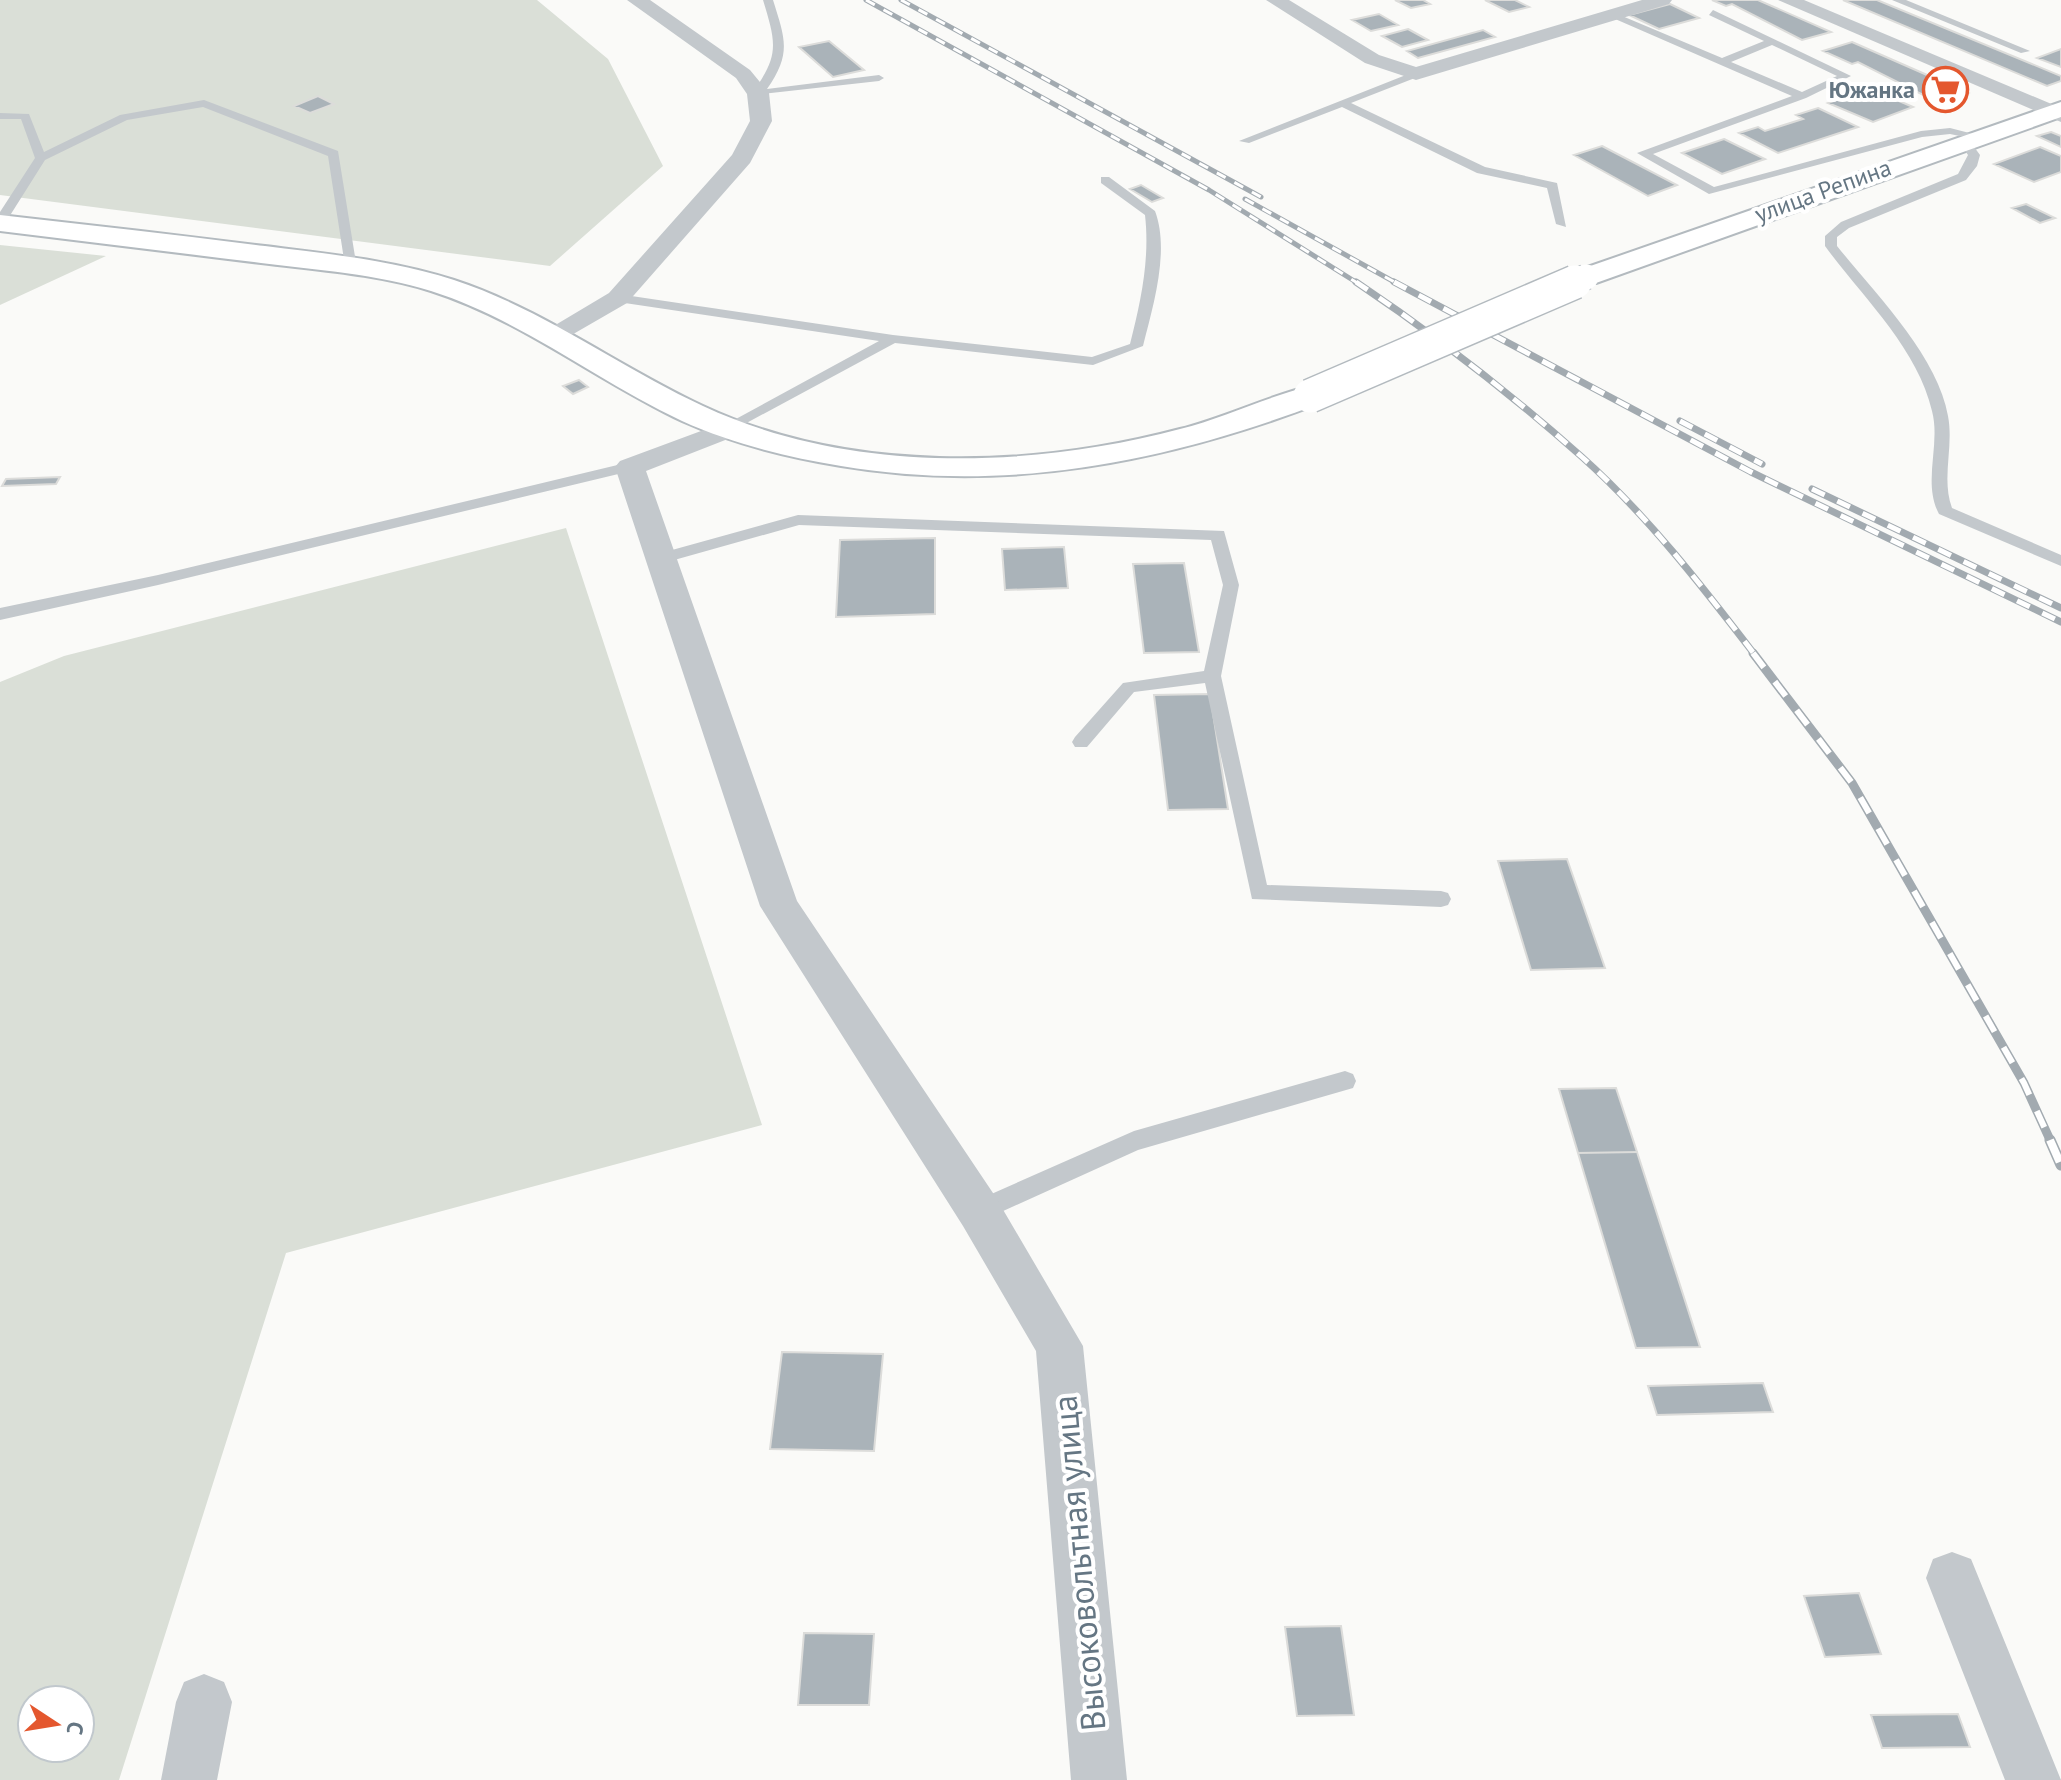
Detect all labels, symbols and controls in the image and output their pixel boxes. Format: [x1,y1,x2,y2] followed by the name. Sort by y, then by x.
[1922,66,1970,114] supermarket icon: Южанка
[1829,74,1915,105] place label: Южанка
[1750,152,1895,230] street label: улица Репина
[1041,1394,1115,1733] street label: Высоковольтная улица
[16,1684,96,1764] north arrow
[61,1719,91,1737] text: С

